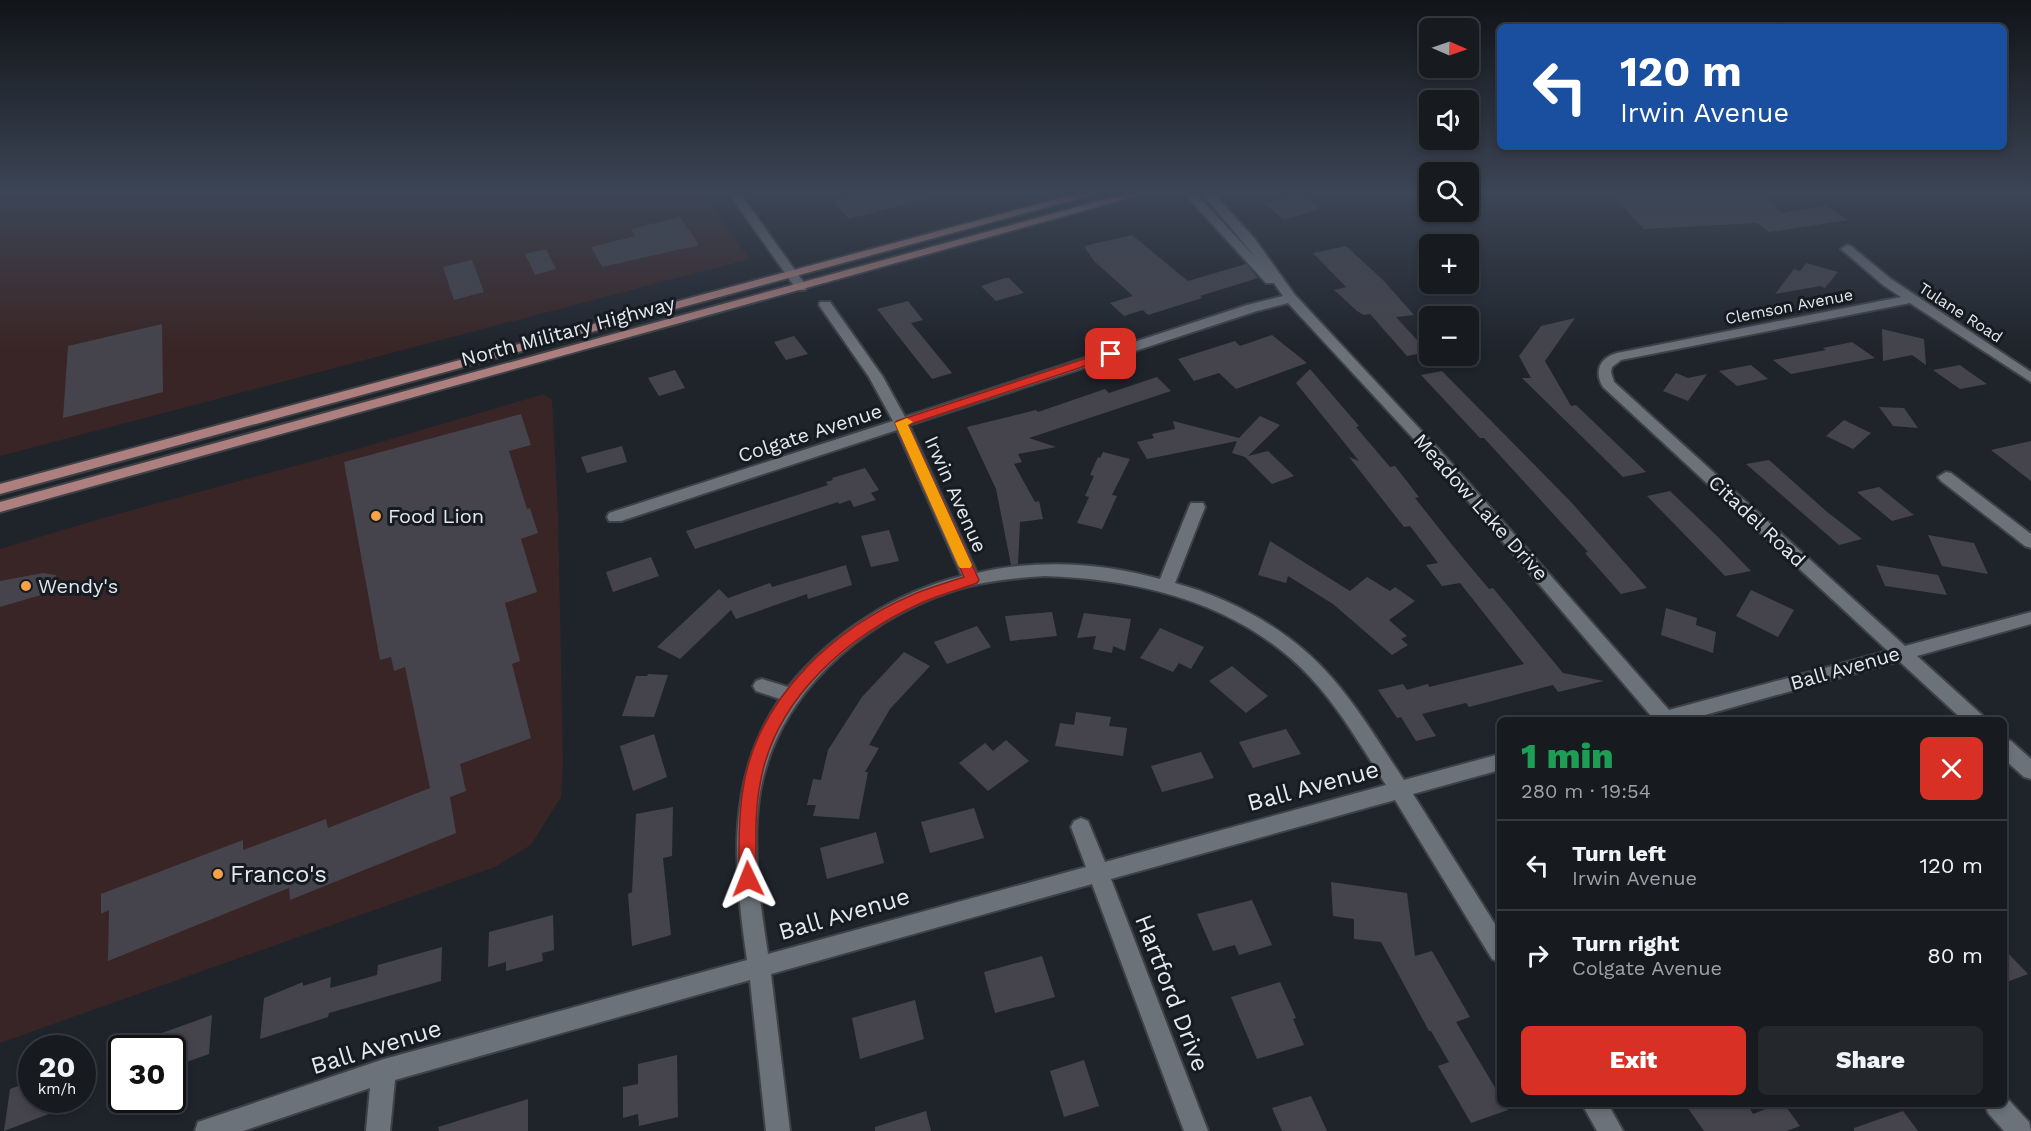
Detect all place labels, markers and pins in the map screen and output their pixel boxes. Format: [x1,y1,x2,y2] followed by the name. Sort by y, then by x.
[1085,328,1136,379] pin
[388,504,484,528] place label: Food Lion
[369,509,383,523] marker: Food Lion
[38,574,118,598] place label: Wendy's
[19,579,33,593] marker: Wendy's
[230,860,327,888] place label: Franco's
[211,867,225,881] marker: Franco's

